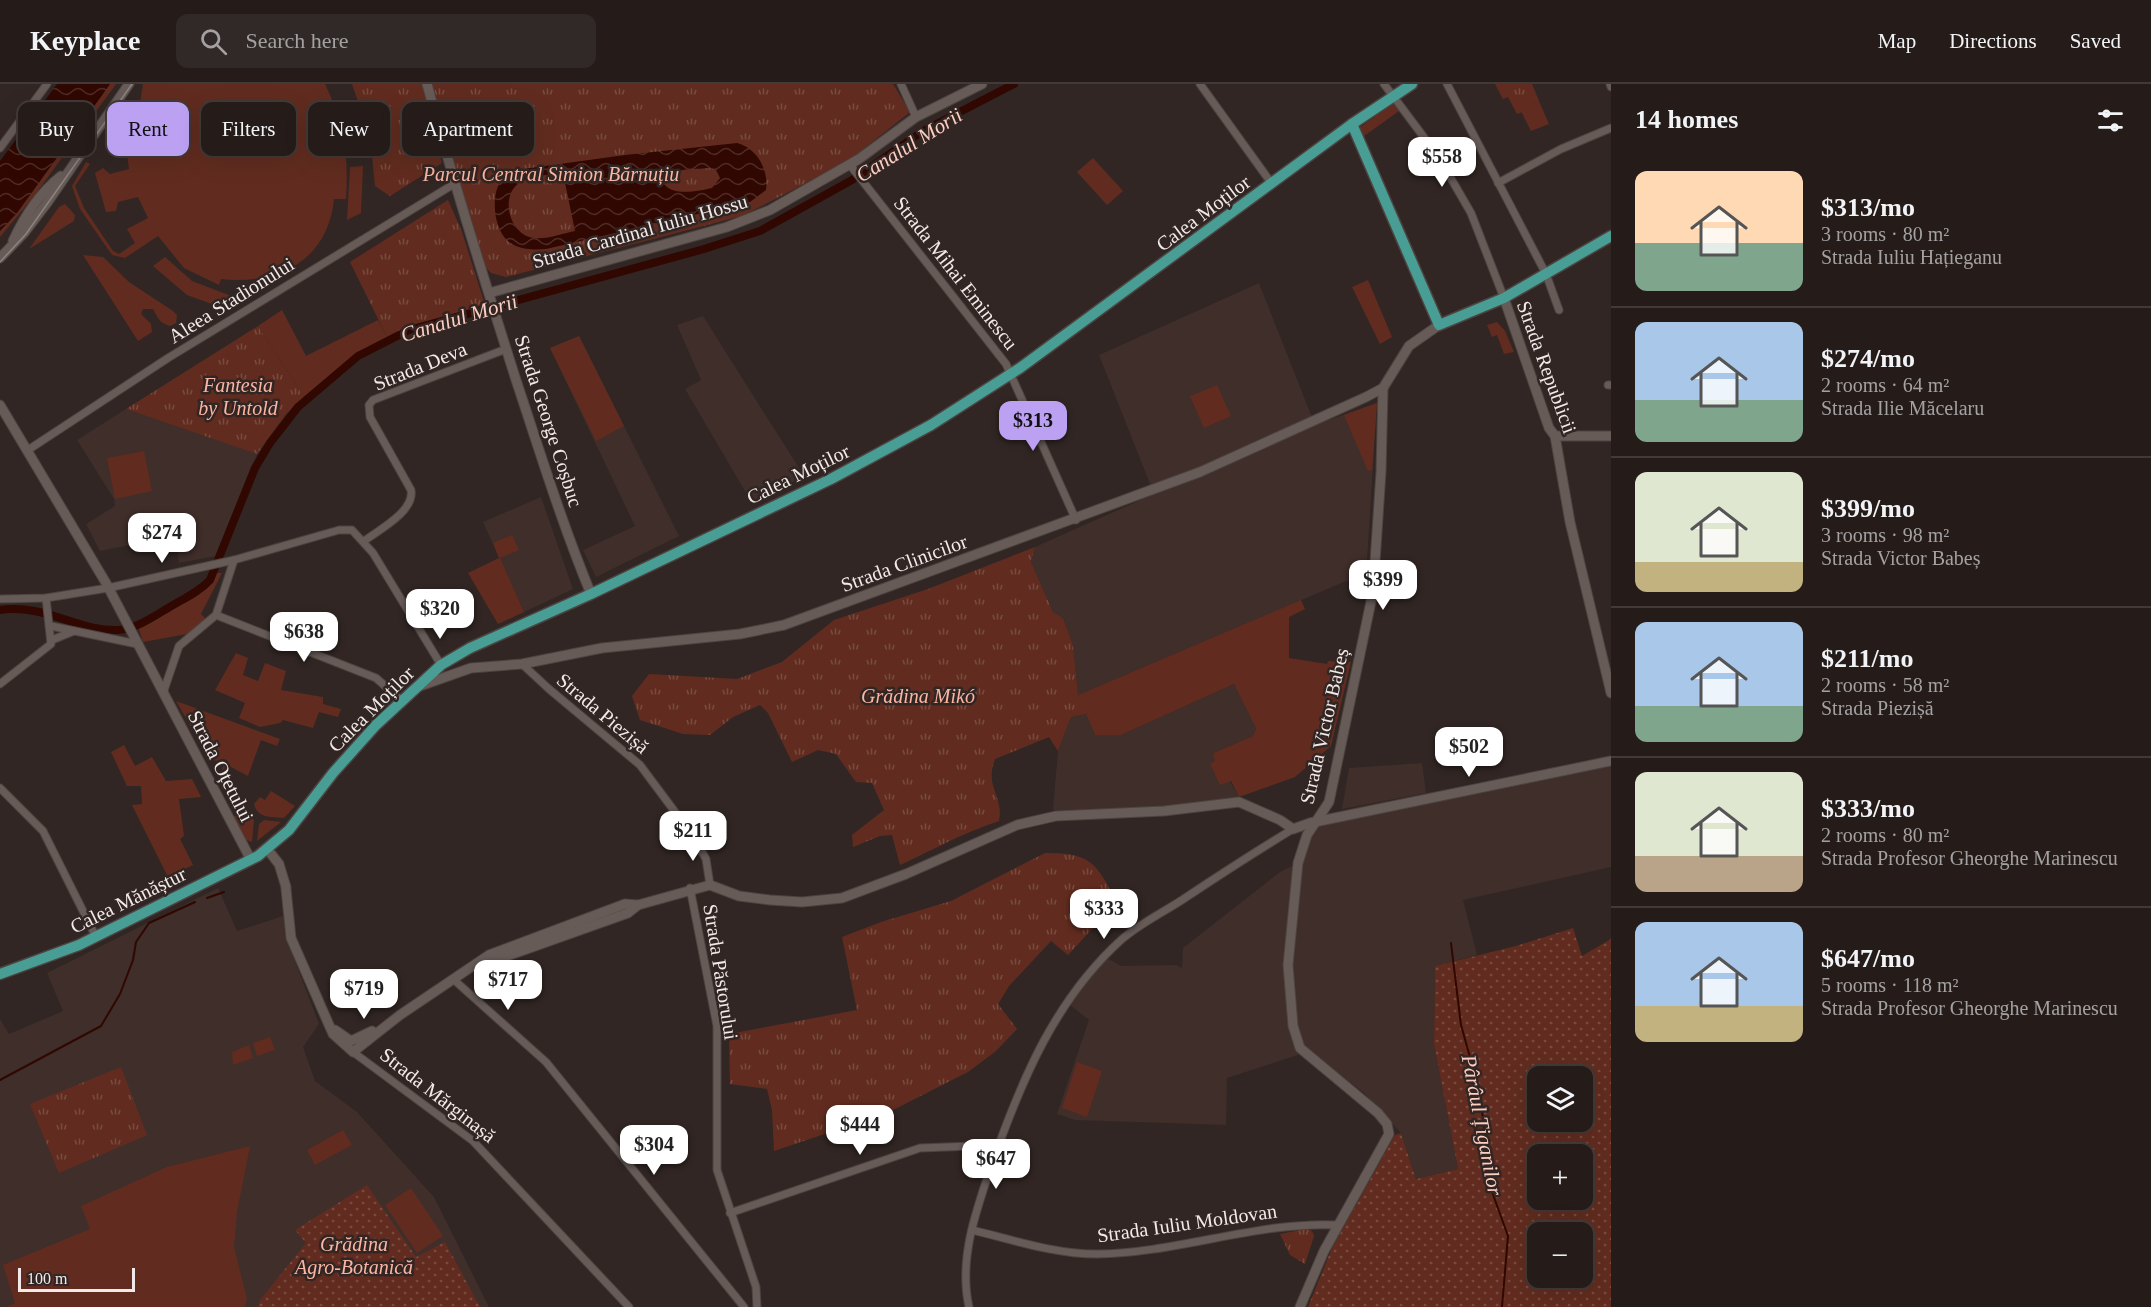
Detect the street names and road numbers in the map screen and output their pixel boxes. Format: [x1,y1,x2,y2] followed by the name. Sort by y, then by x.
[1152,170,1255,256] street label: Calea Moților
[530,190,750,272] street label: Strada Cardinal Iuliu Hossu
[890,192,1022,354] street label: Strada Mihai Eminescu
[164,252,298,347] street label: Aleea Stadionului
[1512,298,1581,437] street label: Strada Republicii
[510,332,587,510] street label: Strada George Coșbuc
[370,337,470,395] street label: Strada Deva
[743,439,854,509] street label: Calea Moților
[838,530,970,596] street label: Strada Clinicilor
[1295,646,1354,806] street label: Strada Victor Babeș
[324,662,419,757] street label: Calea Moților
[552,668,653,759] street label: Strada Piezișă
[183,707,259,826] street label: Strada Oțetului
[67,862,190,938] street label: Calea Mănăștur
[699,903,743,1042] street label: Strada Păstorului
[375,1043,500,1148] street label: Strada Mărginașă
[1096,1200,1278,1246] street label: Strada Iuliu Moldovan

